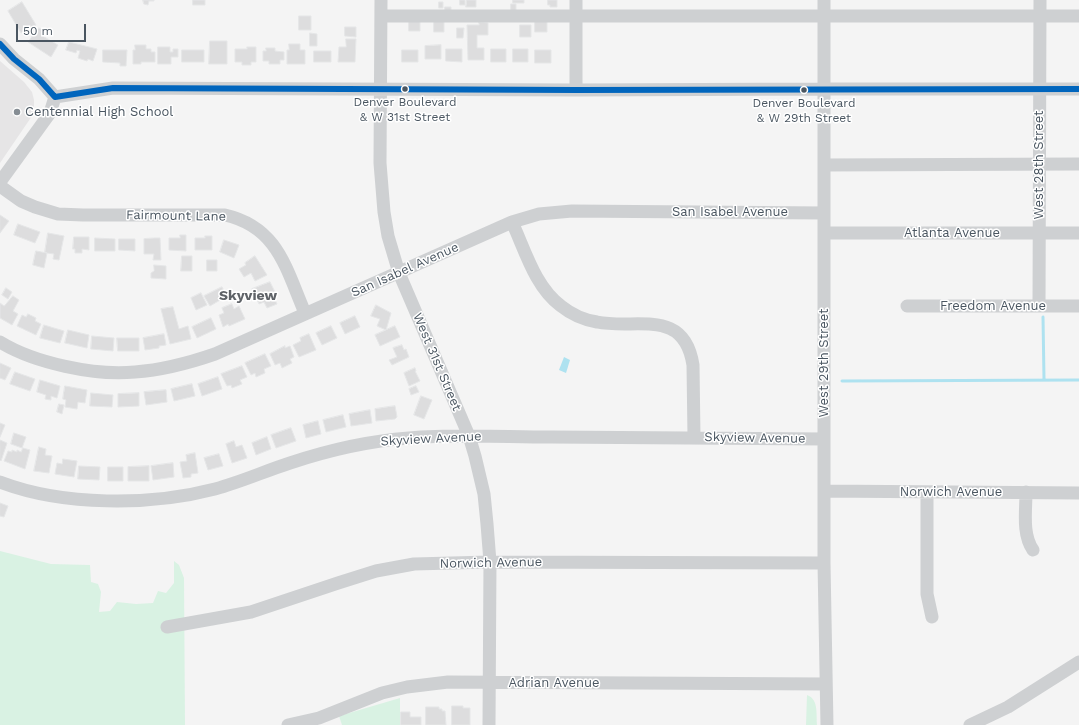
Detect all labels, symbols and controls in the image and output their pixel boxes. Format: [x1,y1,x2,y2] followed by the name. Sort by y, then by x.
[18,16,88,42] scale bar
[23,24,53,38] text: 50 m
[400,84,410,94] marker: Denver Boulevard & W 31st Street
[799,85,809,95] marker: Denver Boulevard & W 29th Street
[354,95,456,123] place label: Denver Boulevard & W 31st Street
[753,96,855,124] place label: Denver Boulevard & W 29th Street
[25,104,173,120] place label: Centennial High School
[12,107,22,117] marker: Centennial High School
[1031,111,1047,219] street label: West 28th Street
[672,204,788,220] street label: San Isabel Avenue
[126,207,226,225] street label: Fairmount Lane
[904,225,1000,241] street label: Atlanta Avenue
[349,239,461,301] street label: San Isabel Avenue
[219,288,277,304] district label: Skyview
[940,298,1046,314] street label: Freedom Avenue
[816,309,832,417] street label: West 29th Street
[409,311,465,413] street label: West 31st Street
[380,429,482,449] street label: Skyview Avenue
[704,429,806,447] street label: Skyview Avenue
[900,484,1002,500] street label: Norwich Avenue
[440,554,542,572] street label: Norwich Avenue
[508,675,600,691] street label: Adrian Avenue

